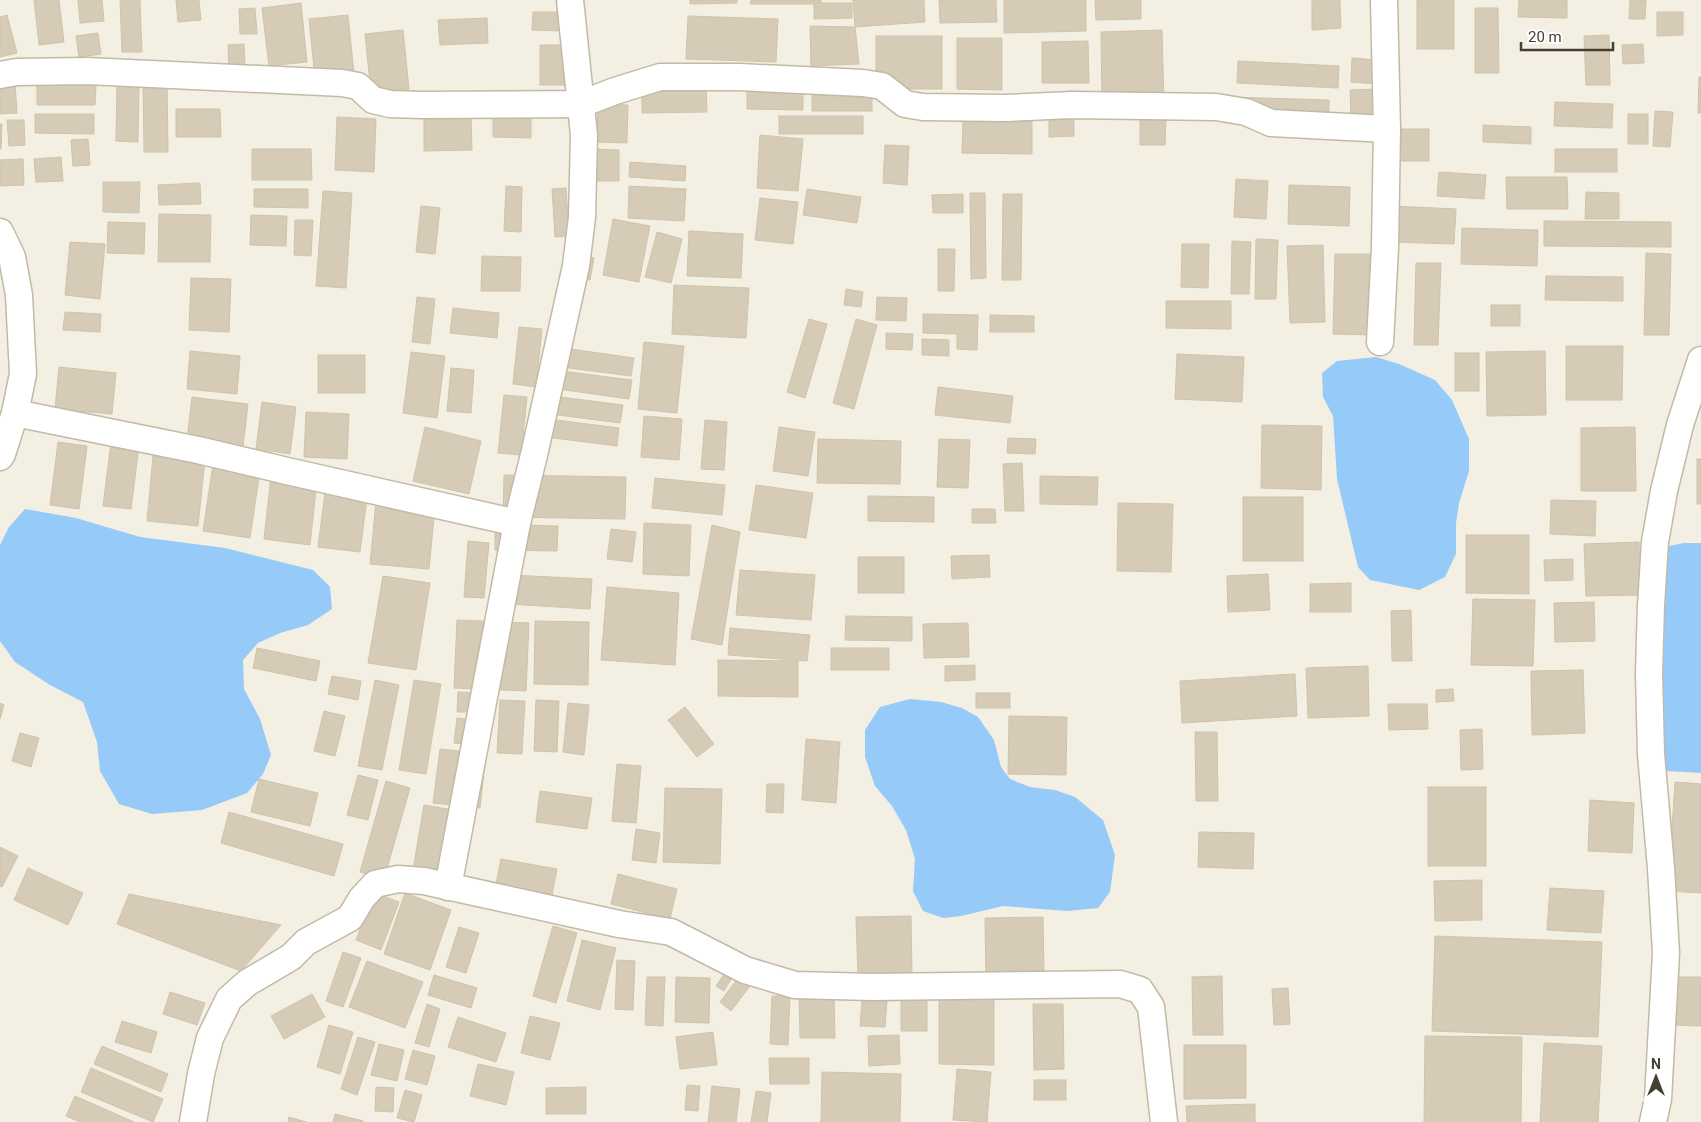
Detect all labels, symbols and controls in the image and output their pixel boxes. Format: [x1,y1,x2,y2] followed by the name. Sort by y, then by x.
[1521,20,1614,52] scale bar
[1528,28,1562,46] text: 20 m
[1631,1052,1681,1102] north arrow
[1651,1056,1661,1072] text: N

